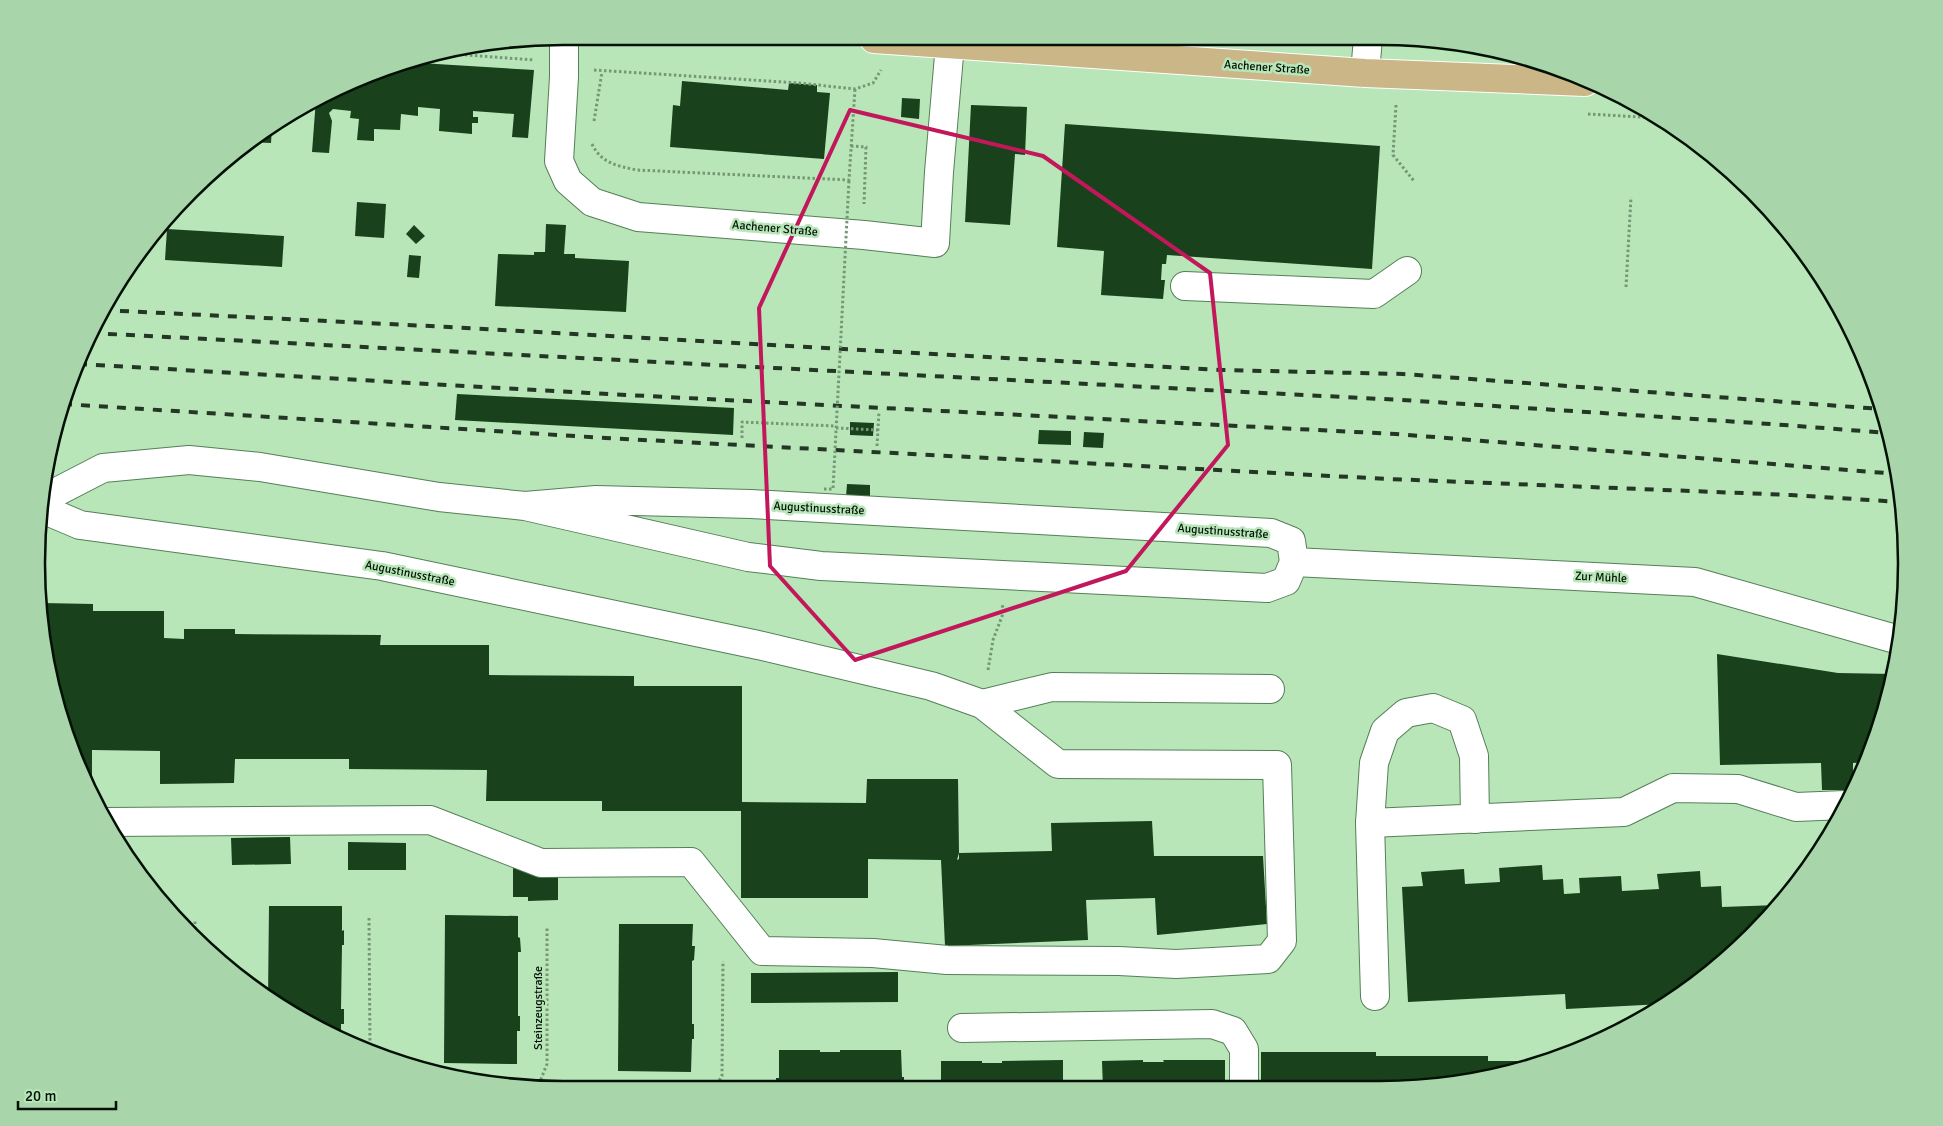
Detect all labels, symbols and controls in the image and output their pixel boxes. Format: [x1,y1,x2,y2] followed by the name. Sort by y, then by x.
[1224,57,1310,78] street label: Aachener Straße
[731,217,818,240] street label: Aachener Straße
[773,499,865,518] street label: Augustinusstraße
[1177,521,1269,542] street label: Augustinusstraße
[364,557,456,590] street label: Augustinusstraße
[1574,569,1627,586] street label: Zur Mühle
[531,966,546,1050] street label: Steinzeugstraße
[18,1078,115,1110] scale bar
[25,1087,56,1105] text: 20 m

